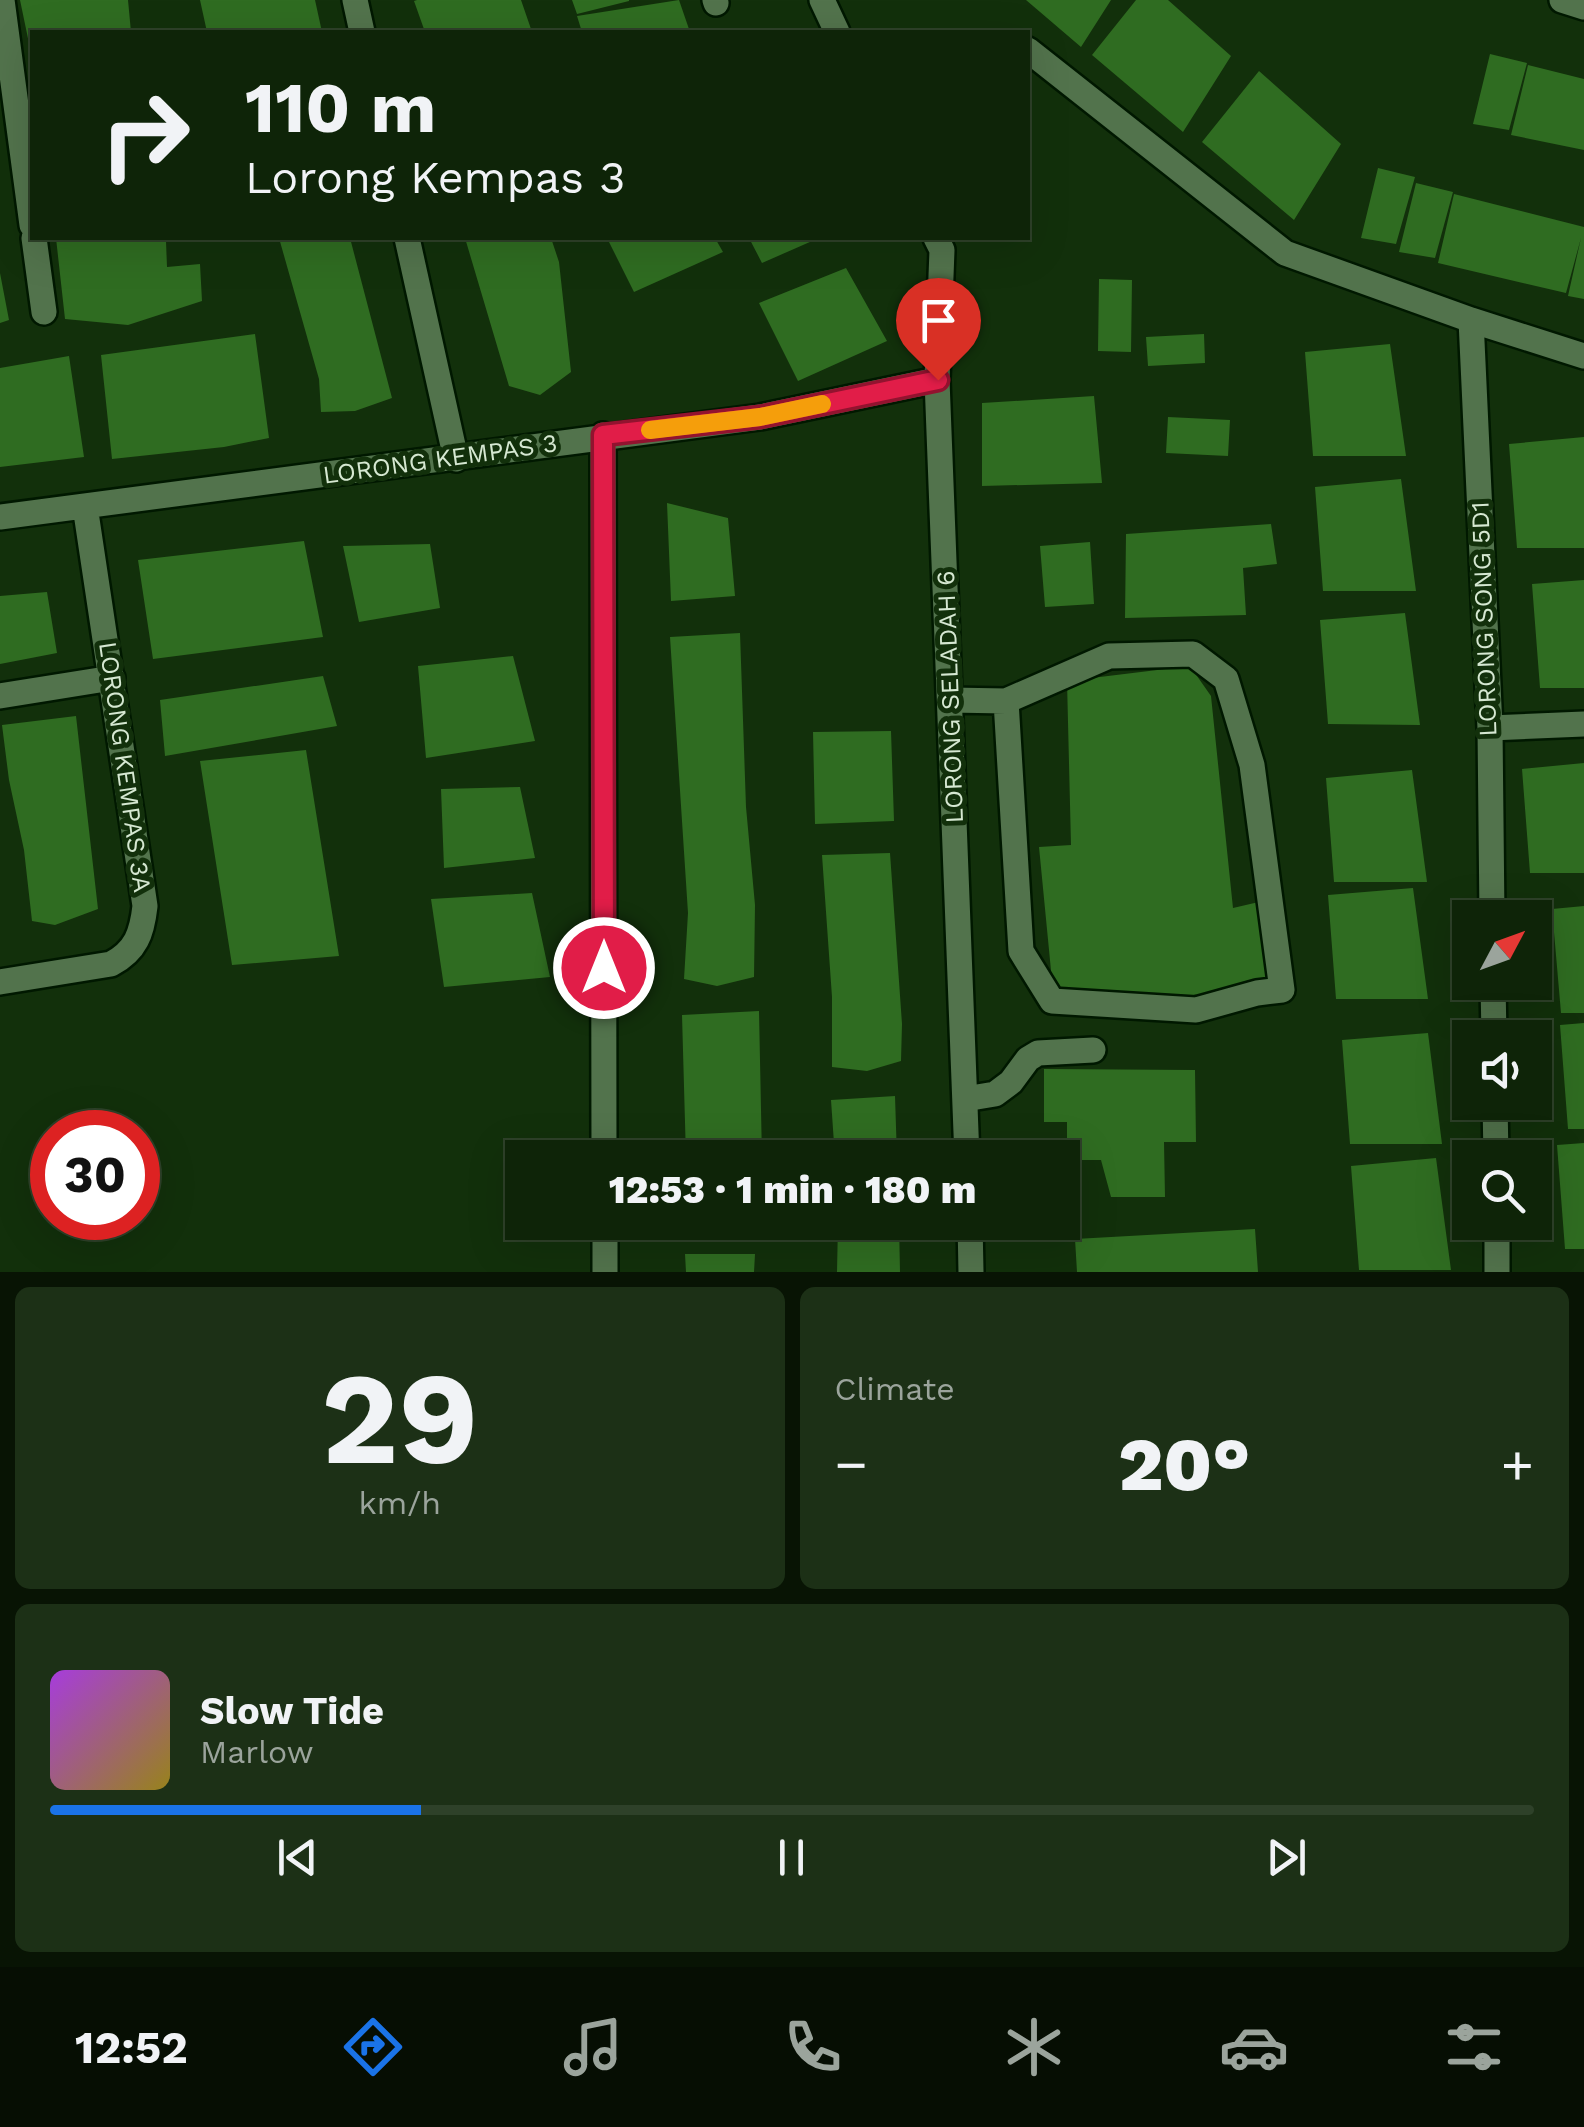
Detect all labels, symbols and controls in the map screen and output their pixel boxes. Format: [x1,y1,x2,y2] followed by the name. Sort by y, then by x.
[245,67,436,149] text: 110 m
[80,70,210,200] icon: right
[245,151,625,204] text: Lorong Kempas 3
[896,278,981,381] pin
[911,293,966,348] icon: arrive
[321,428,559,490] street label: LORONG KEMPAS 3
[1465,501,1503,737] street label: LORONG SONG 5D1
[931,570,969,824] street label: LORONG SELADAH 6
[93,640,157,894] street label: LORONG KEMPAS 3A
[1452,900,1552,1000] north arrow
[1452,900,1552,1240] map controls
[552,916,656,1020] position arrow
[1452,1020,1552,1120] button: sound
[30,1110,160,1240] speed limit sign: 30
[1452,1140,1552,1240] button: search
[609,1168,976,1212] text: 12:53 · 1 min · 180 m
[321,1342,479,1495] text: 29
[835,1370,955,1408] text: Climate
[1118,1420,1250,1508] text: 20°
[835,1432,868,1496] text: −
[1501,1432,1534,1496] text: +
[359,1484,441,1522] text: km/h
[200,1689,384,1733] text: Slow Tide
[200,1733,314,1771] text: Marlow
[270,1830,325,1885] icon: previous
[764,1830,819,1885] icon: pause
[1259,1830,1314,1885] icon: next
[338,2012,408,2082] icon: directions
[558,2012,628,2082] icon: music
[778,2012,848,2082] icon: phone
[999,2012,1069,2082] icon: climate
[1219,2012,1289,2082] icon: car
[1439,2012,1509,2082] icon: filters
[75,2021,188,2074] text: 12:52

